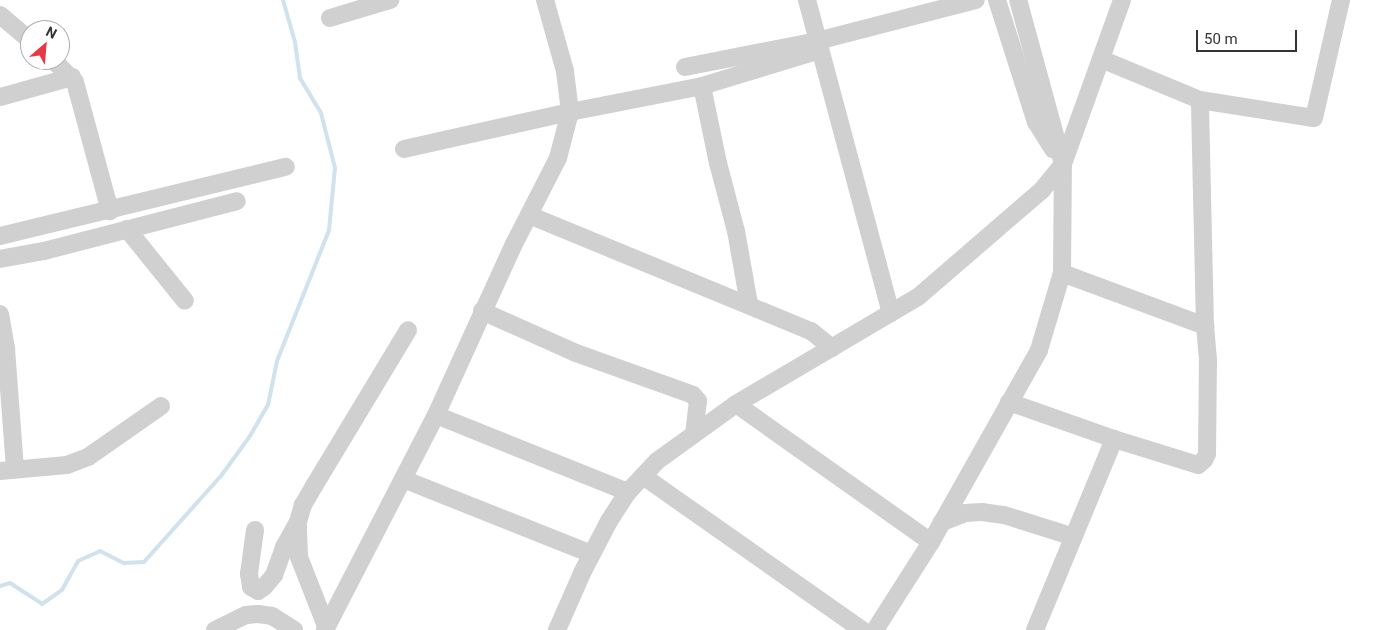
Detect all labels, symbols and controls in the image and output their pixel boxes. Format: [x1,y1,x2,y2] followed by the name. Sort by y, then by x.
[20,20,70,70] north arrow
[1199,20,1300,52] scale bar
[43,23,59,42] text: N
[1204,30,1238,48] text: 50 m

